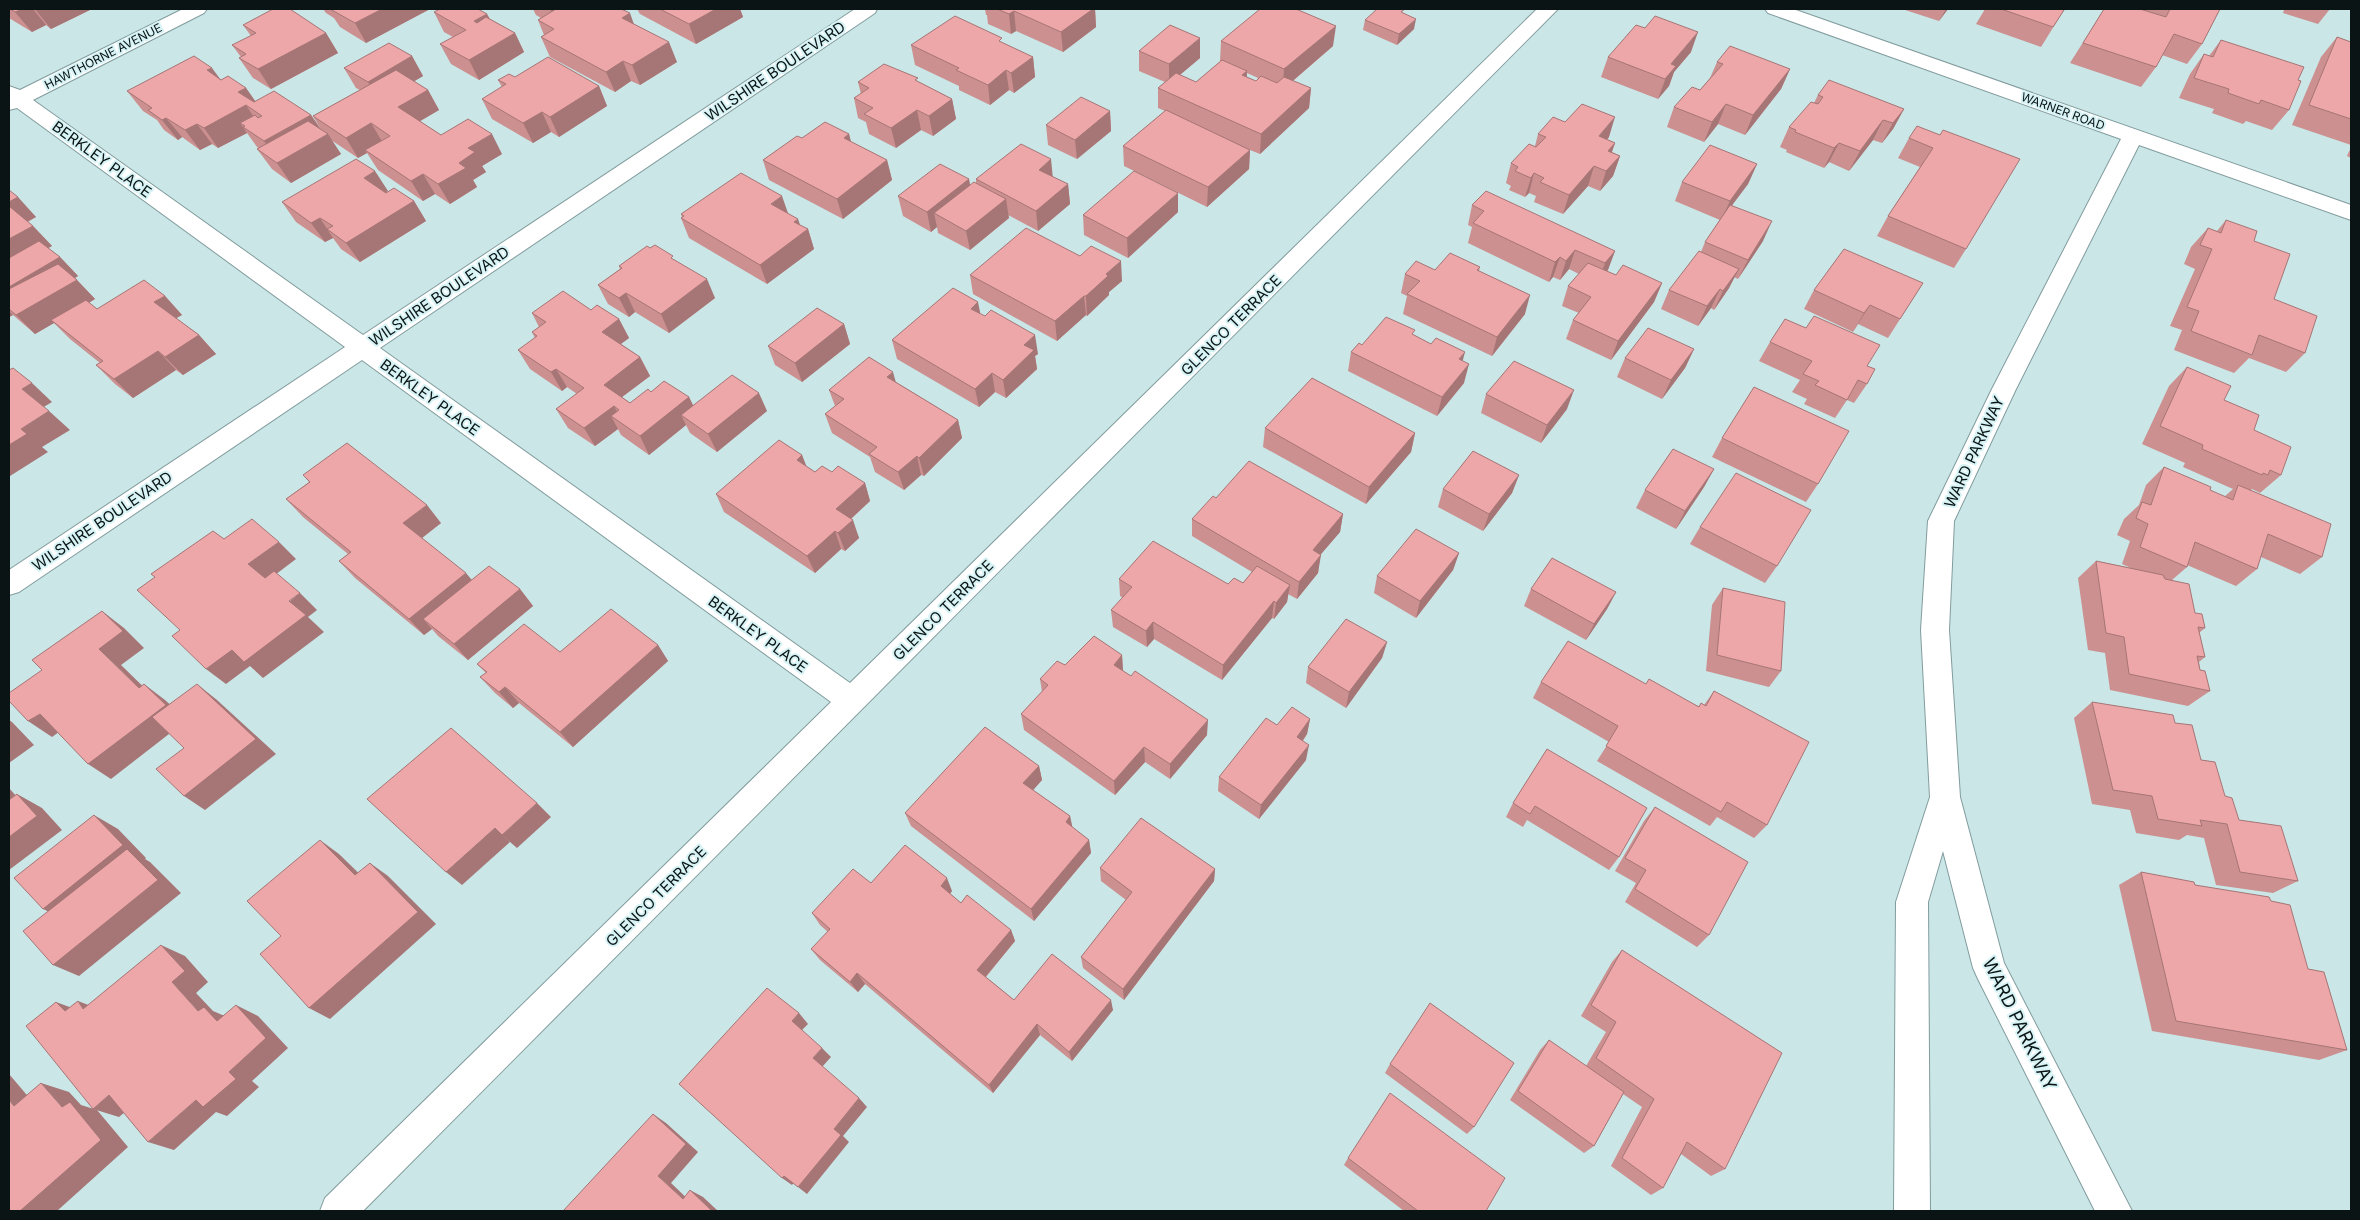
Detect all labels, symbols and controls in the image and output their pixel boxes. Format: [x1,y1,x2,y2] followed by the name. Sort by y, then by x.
[701,17,849,125] street label: WILSHIRE BOULEVARD
[42,20,164,92] street label: HAWTHORNE AVENUE
[2019,89,2107,133] street label: WARNER ROAD
[49,117,155,201] street label: BERKLEY PLACE
[365,242,513,350] street label: WILSHIRE BOULEVARD
[1177,271,1285,379] street label: GLENCO TERRACE
[377,355,483,439] street label: BERKLEY PLACE
[1940,393,2008,511] street label: WARD PARKWAY
[28,467,176,575] street label: WILSHIRE BOULEVARD
[889,556,997,664] street label: GLENCO TERRACE
[705,592,811,676] street label: BERKLEY PLACE
[602,842,710,950] street label: GLENCO TERRACE
[1979,954,2061,1094] street label: WARD PARKWAY

